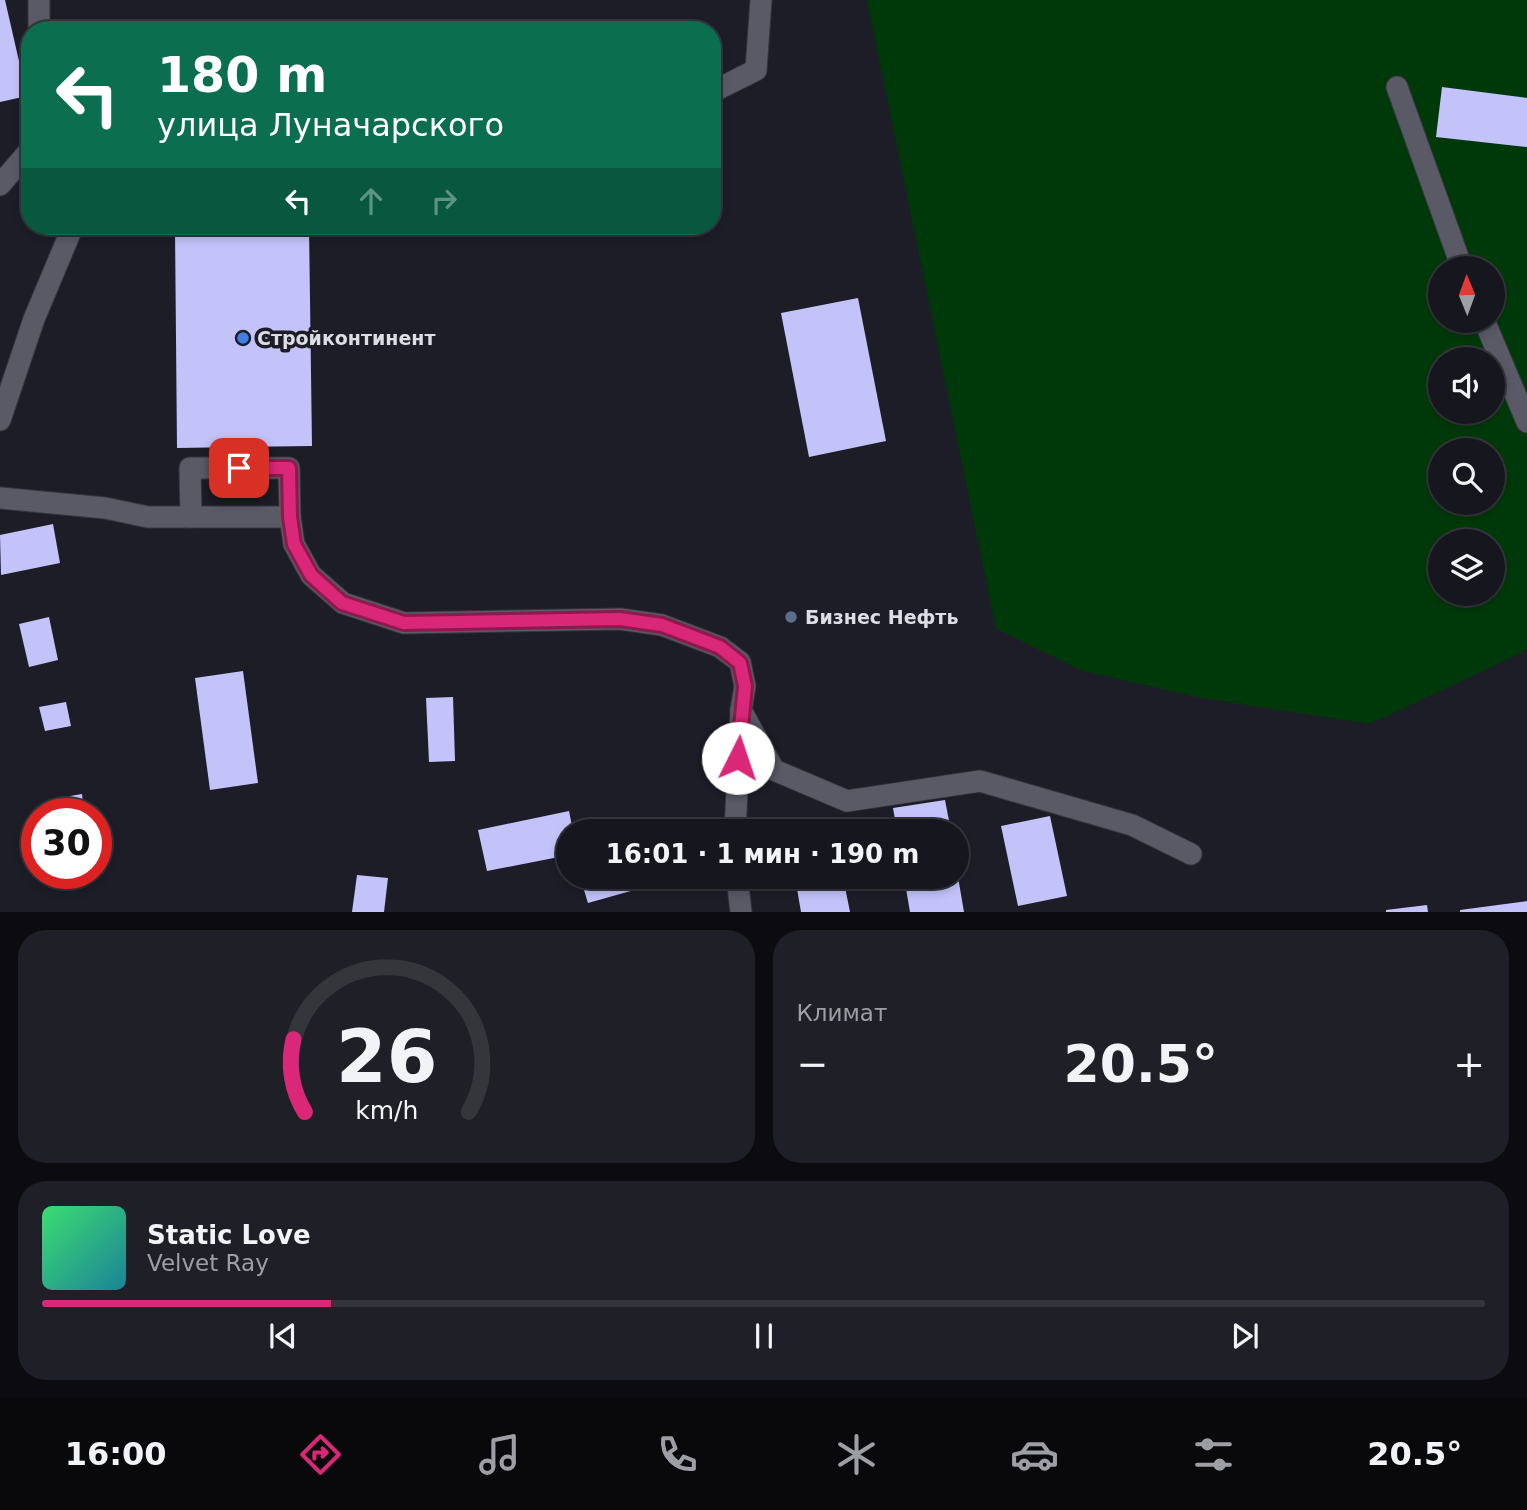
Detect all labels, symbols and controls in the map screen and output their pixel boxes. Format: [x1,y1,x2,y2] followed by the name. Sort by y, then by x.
[157,47,327,104] text: 180 m
[42,49,133,140] icon: left
[157,106,504,144] text: улица Луначарского
[279,182,317,220] icon: left
[352,182,390,220] icon: ahead
[425,182,463,220] icon: right
[1428,256,1505,332] north arrow
[1428,256,1505,606] map controls
[257,327,435,349] place label: Стройконтинент
[235,330,251,346] marker: Стройконтинент
[1428,347,1505,424] button: sound
[209,438,269,498] pin
[1428,438,1505,515] button: search
[220,449,258,487] icon: arrive
[1428,529,1505,606] button: layers
[805,606,958,628] place label: Бизнес Нефть
[783,609,799,625] marker: Бизнес Нефть
[701,721,775,795] position arrow
[21,798,112,889] speed limit sign: 30
[606,839,919,869] text: 16:01 · 1 мин · 190 m
[797,1000,887,1026] text: Климат
[336,1015,437,1100] text: 26
[1064,1034,1218,1094] text: 20.5°
[797,1042,828,1086] text: −
[1453,1042,1485,1086] text: +
[355,1096,418,1125] text: km/h
[147,1220,311,1250] text: Static Love
[147,1250,269,1276] text: Velvet Ray
[264,1317,302,1355] icon: previous
[745,1317,783,1355] icon: pause
[1226,1317,1264,1355] icon: next
[296,1430,345,1479] icon: directions
[475,1430,524,1479] icon: music
[653,1430,702,1479] icon: phone
[832,1430,881,1479] icon: climate
[1010,1430,1059,1479] icon: car
[1189,1430,1238,1479] icon: filters
[65,1435,167,1473] text: 16:00
[1367,1435,1462,1473] text: 20.5°

